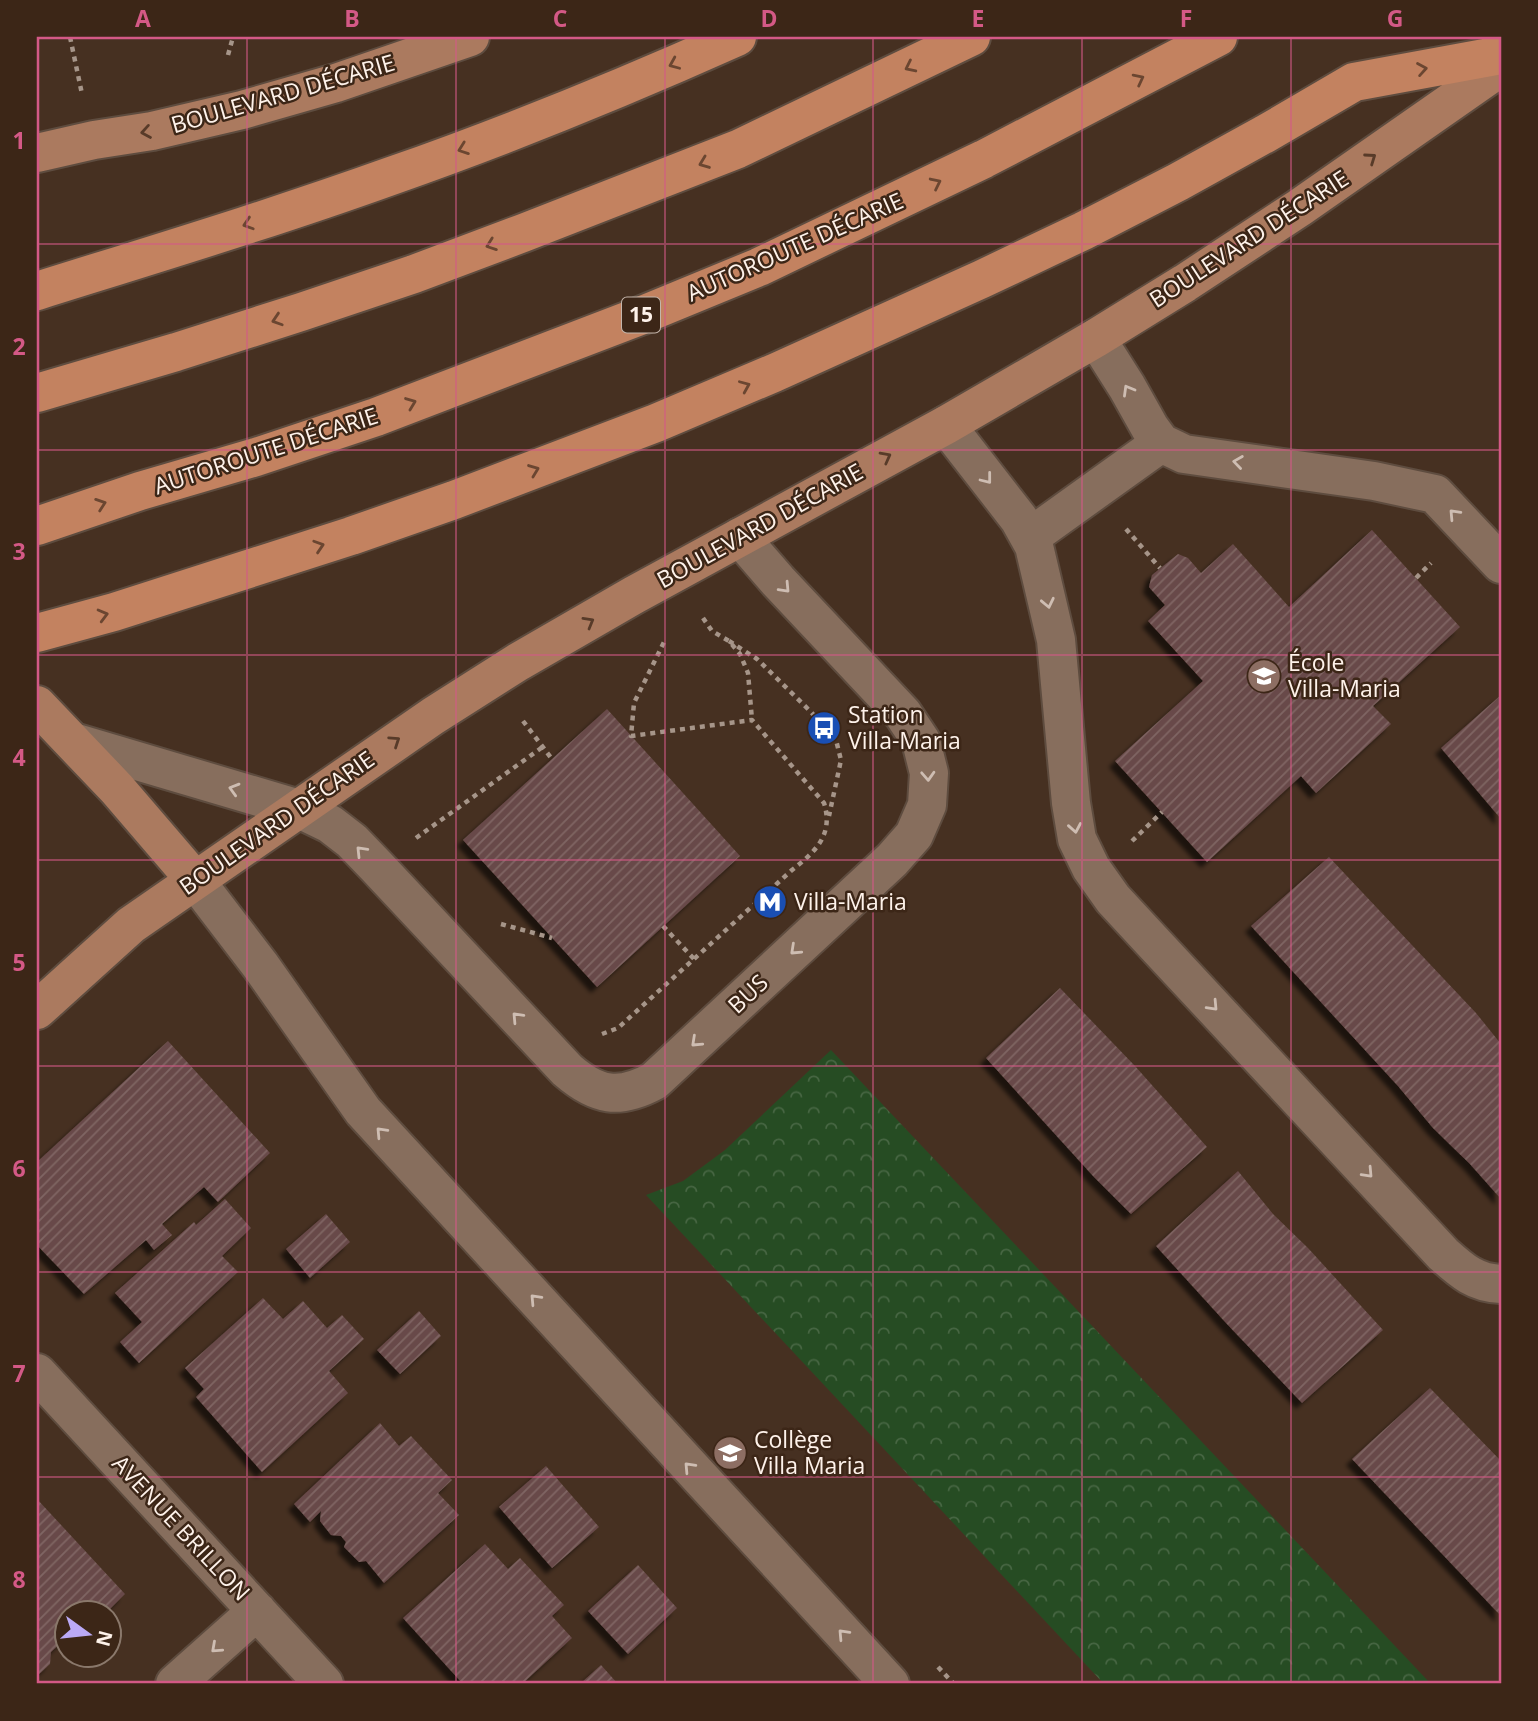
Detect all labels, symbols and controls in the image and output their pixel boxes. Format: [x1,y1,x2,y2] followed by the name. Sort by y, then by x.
[135,2,151,34] text: A
[344,2,360,34] text: B
[553,2,567,34] text: C
[760,2,778,34] text: D
[972,2,984,34] text: E
[1180,2,1192,34] text: F
[1387,2,1403,34] text: G
[167,46,398,140] street label: BOULEVARD DÉCARIE
[669,56,681,70] one-way arrow
[905,58,917,72] one-way arrow
[1416,63,1428,78] one-way arrow
[1132,73,1144,87] one-way arrow
[12,124,26,156] text: 1
[140,124,152,139] one-way arrow
[458,141,470,155] one-way arrow
[698,154,710,168] one-way arrow
[1363,154,1376,166] one-way arrow
[1143,162,1354,315] street label: BOULEVARD DÉCARIE
[929,177,941,191] one-way arrow
[681,184,908,308] street label: AUTOROUTE DÉCARIE
[243,216,255,230] one-way arrow
[486,237,498,251] one-way arrow
[622,298,660,332] road number: 15
[271,312,283,326] one-way arrow
[12,330,26,362] text: 2
[738,380,750,394] one-way arrow
[1124,385,1137,398] one-way arrow
[404,398,416,412] one-way arrow
[149,399,382,501] street label: AUTOROUTE DÉCARIE
[879,452,891,466] one-way arrow
[651,455,868,595] street label: BOULEVARD DÉCARIE
[1232,455,1244,470] one-way arrow
[527,464,539,478] one-way arrow
[979,472,992,484] one-way arrow
[95,498,107,512] one-way arrow
[1450,509,1463,522] one-way arrow
[12,535,26,567] text: 3
[313,540,325,554] one-way arrow
[777,580,789,593] one-way arrow
[1040,597,1055,609] one-way arrow
[96,609,108,624] one-way arrow
[581,617,594,630] one-way arrow
[1288,646,1401,704] place label: École Villa-Maria
[1245,657,1283,695] school or university icon: École Villa-Maria
[848,698,961,756] place label: Station Villa-Maria
[805,709,843,747] bus stop icon: Station Villa-Maria
[387,737,400,749] one-way arrow
[12,741,26,773] text: 4
[173,743,380,902] street label: BOULEVARD DÉCARIE
[920,770,935,781] one-way arrow
[228,783,240,798] one-way arrow
[1067,822,1082,834] one-way arrow
[357,846,370,859] one-way arrow
[751,883,789,921] metro station icon: Villa-Maria
[794,885,907,917] place label: Villa-Maria
[790,942,803,954] one-way arrow
[12,946,26,978] text: 5
[720,966,774,1020] street label: BUS
[1204,998,1217,1011] one-way arrow
[512,1012,525,1025] one-way arrow
[691,1033,704,1046] one-way arrow
[377,1127,390,1140] one-way arrow
[12,1152,26,1184] text: 6
[1359,1165,1372,1178] one-way arrow
[531,1294,544,1307] one-way arrow
[12,1357,26,1389] text: 7
[754,1423,865,1481] place label: Collège Villa Maria
[711,1434,749,1472] school or university icon: Collège Villa Maria
[106,1447,258,1607] street label: AVENUE BRILLON
[685,1462,698,1475] one-way arrow
[12,1563,26,1595] text: 8
[52,1598,122,1668] north arrow
[90,1628,119,1649] text: N
[839,1629,852,1642] one-way arrow
[211,1639,224,1652] one-way arrow

